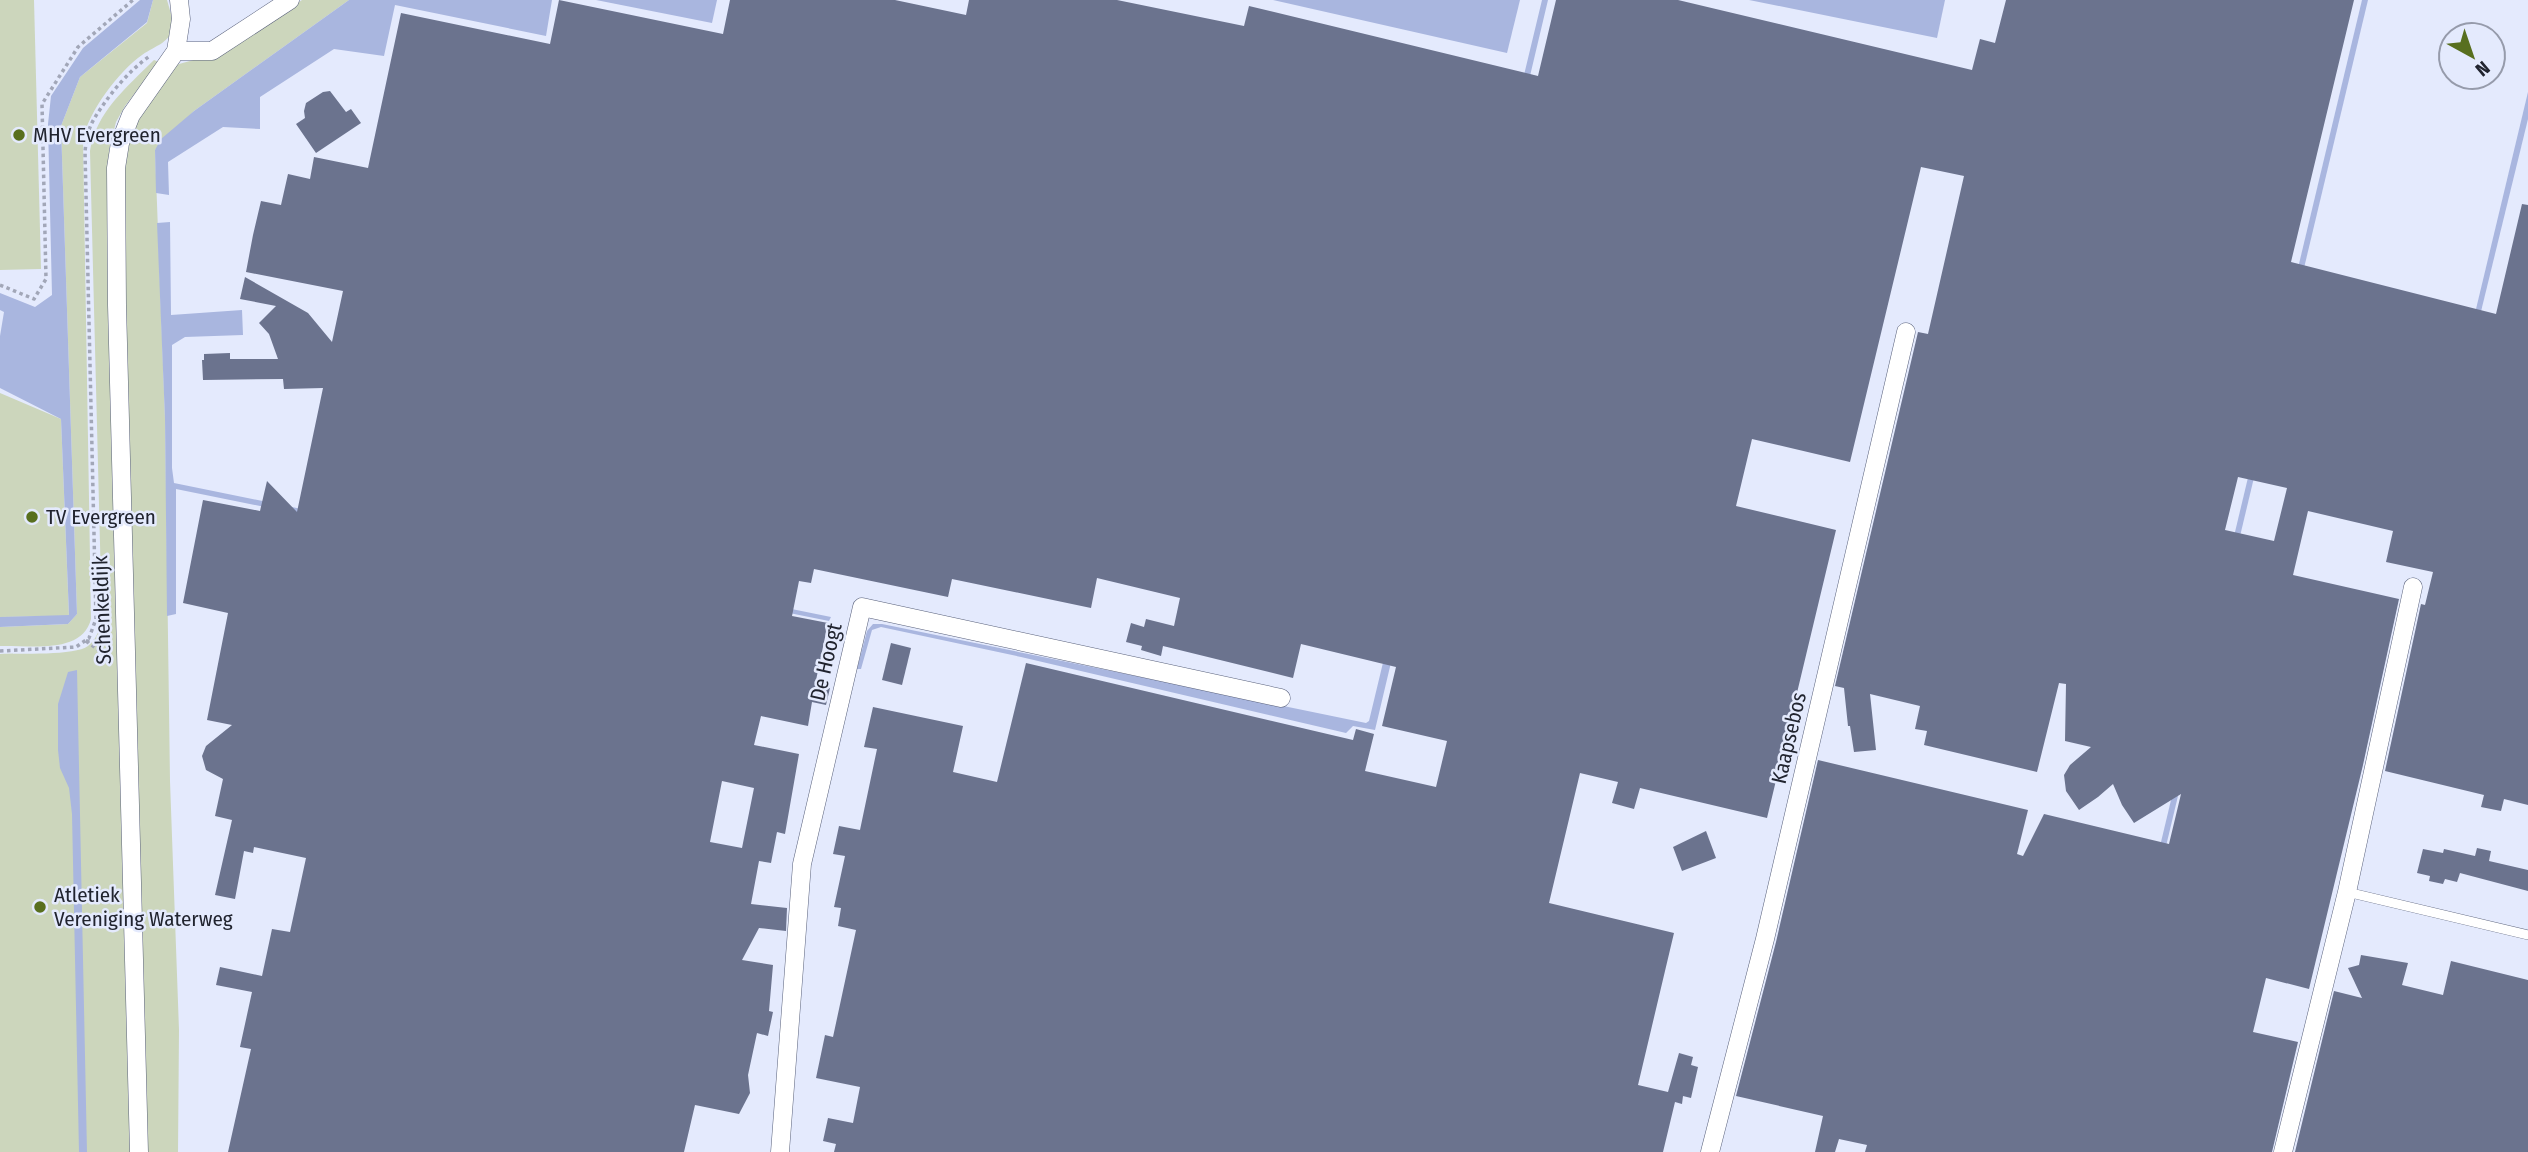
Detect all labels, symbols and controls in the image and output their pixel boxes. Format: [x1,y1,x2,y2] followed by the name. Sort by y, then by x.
[2437,21,2507,91] north arrow
[2471,56,2494,81] text: N
[33,122,161,148] place label: MHV Evergreen
[11,127,27,143] marker: MHV Evergreen
[46,504,156,530] place label: TV Evergreen
[24,509,40,525] marker: TV Evergreen
[87,555,117,665] street label: Schenkeldijk
[804,620,848,703] street label: De Hoogt
[1766,690,1812,786] street label: Kaapsebos
[54,882,233,932] place label: Atletiek Vereniging Waterweg
[32,899,48,915] marker: Atletiek Vereniging Waterweg

